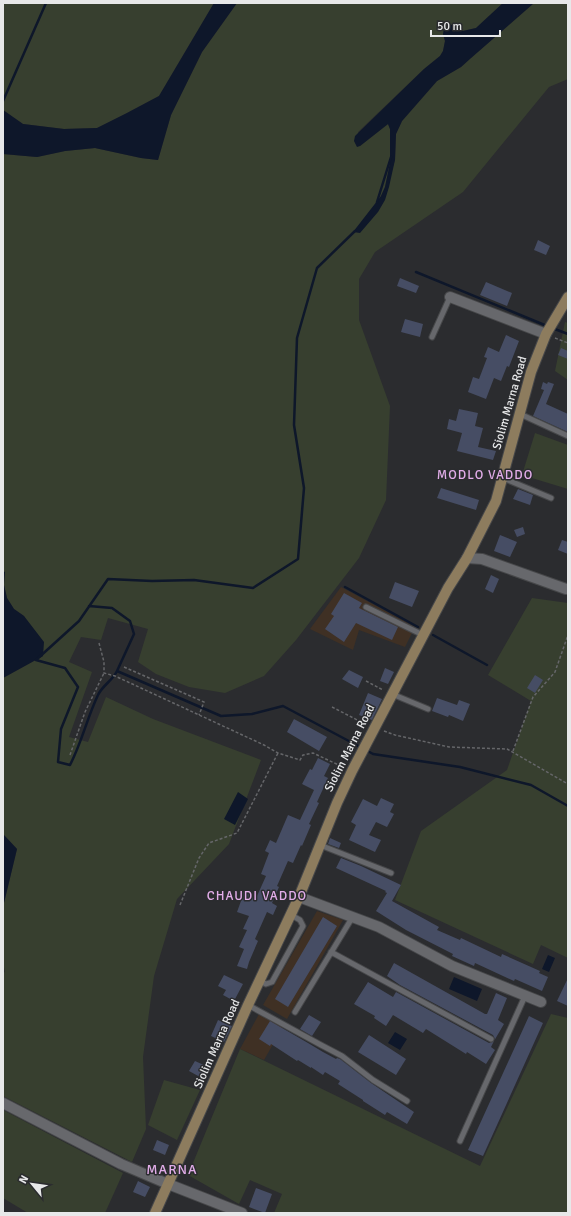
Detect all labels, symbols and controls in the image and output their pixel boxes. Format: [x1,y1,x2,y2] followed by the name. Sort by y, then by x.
[431,12,500,38] scale bar
[437,19,462,34] text: 50 m
[490,355,530,451] street label: Siolim Marna Road
[437,467,533,483] district label: MODLO VADDO
[321,702,379,794] street label: Siolim Marna Road
[207,888,307,904] district label: CHAUDI VADDO
[191,997,243,1091] street label: Siolim Marna Road
[146,1161,198,1178] district label: MARNA
[12,1164,52,1204] north arrow
[16,1173,31,1186] text: N

